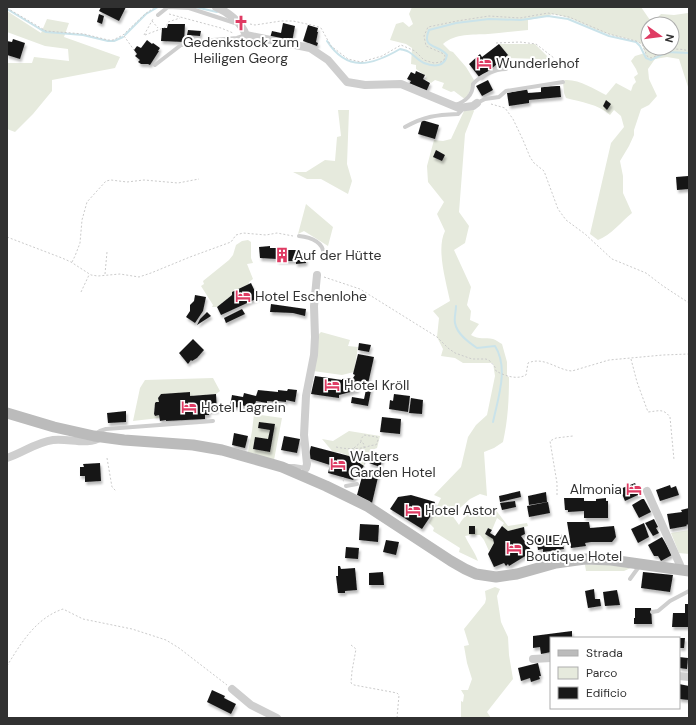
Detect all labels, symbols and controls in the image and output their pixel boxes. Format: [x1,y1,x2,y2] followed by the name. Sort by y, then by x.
[232,14,250,32] church icon: Gedenkstock zum Heiligen Georg
[640,16,680,56] north arrow
[183,33,299,67] place label: Gedenkstock zum Heiligen Georg
[662,33,677,44] text: N
[475,54,493,72] hotel icon: Wunderlehof
[496,54,580,72] place label: Wunderlehof
[273,246,291,264] building icon: Auf der Hütte
[294,246,382,264] place label: Auf der Hütte
[234,287,252,305] hotel icon: Hotel Eschenlohe
[255,287,367,305] place label: Hotel Eschenlohe
[323,376,341,394] hotel icon: Hotel Kröll
[344,376,409,394] place label: Hotel Kröll
[180,398,198,416] hotel icon: Hotel Lagrein
[201,398,286,416] place label: Hotel Lagrein
[350,447,436,481] place label: Walters Garden Hotel
[329,455,347,473] hotel icon: Walters Garden Hotel
[570,480,622,498] place label: Almonia
[625,480,643,498] hotel icon: Almonia
[404,501,422,519] hotel icon: Hotel Astor
[425,501,497,519] place label: Hotel Astor
[526,531,622,565] place label: SOLEA Boutique Hotel
[505,539,523,557] hotel icon: SOLEA Boutique Hotel
[550,637,680,709] legend
[586,645,623,661] text: Strada
[586,665,617,681] text: Parco
[586,685,627,701] text: Edificio

